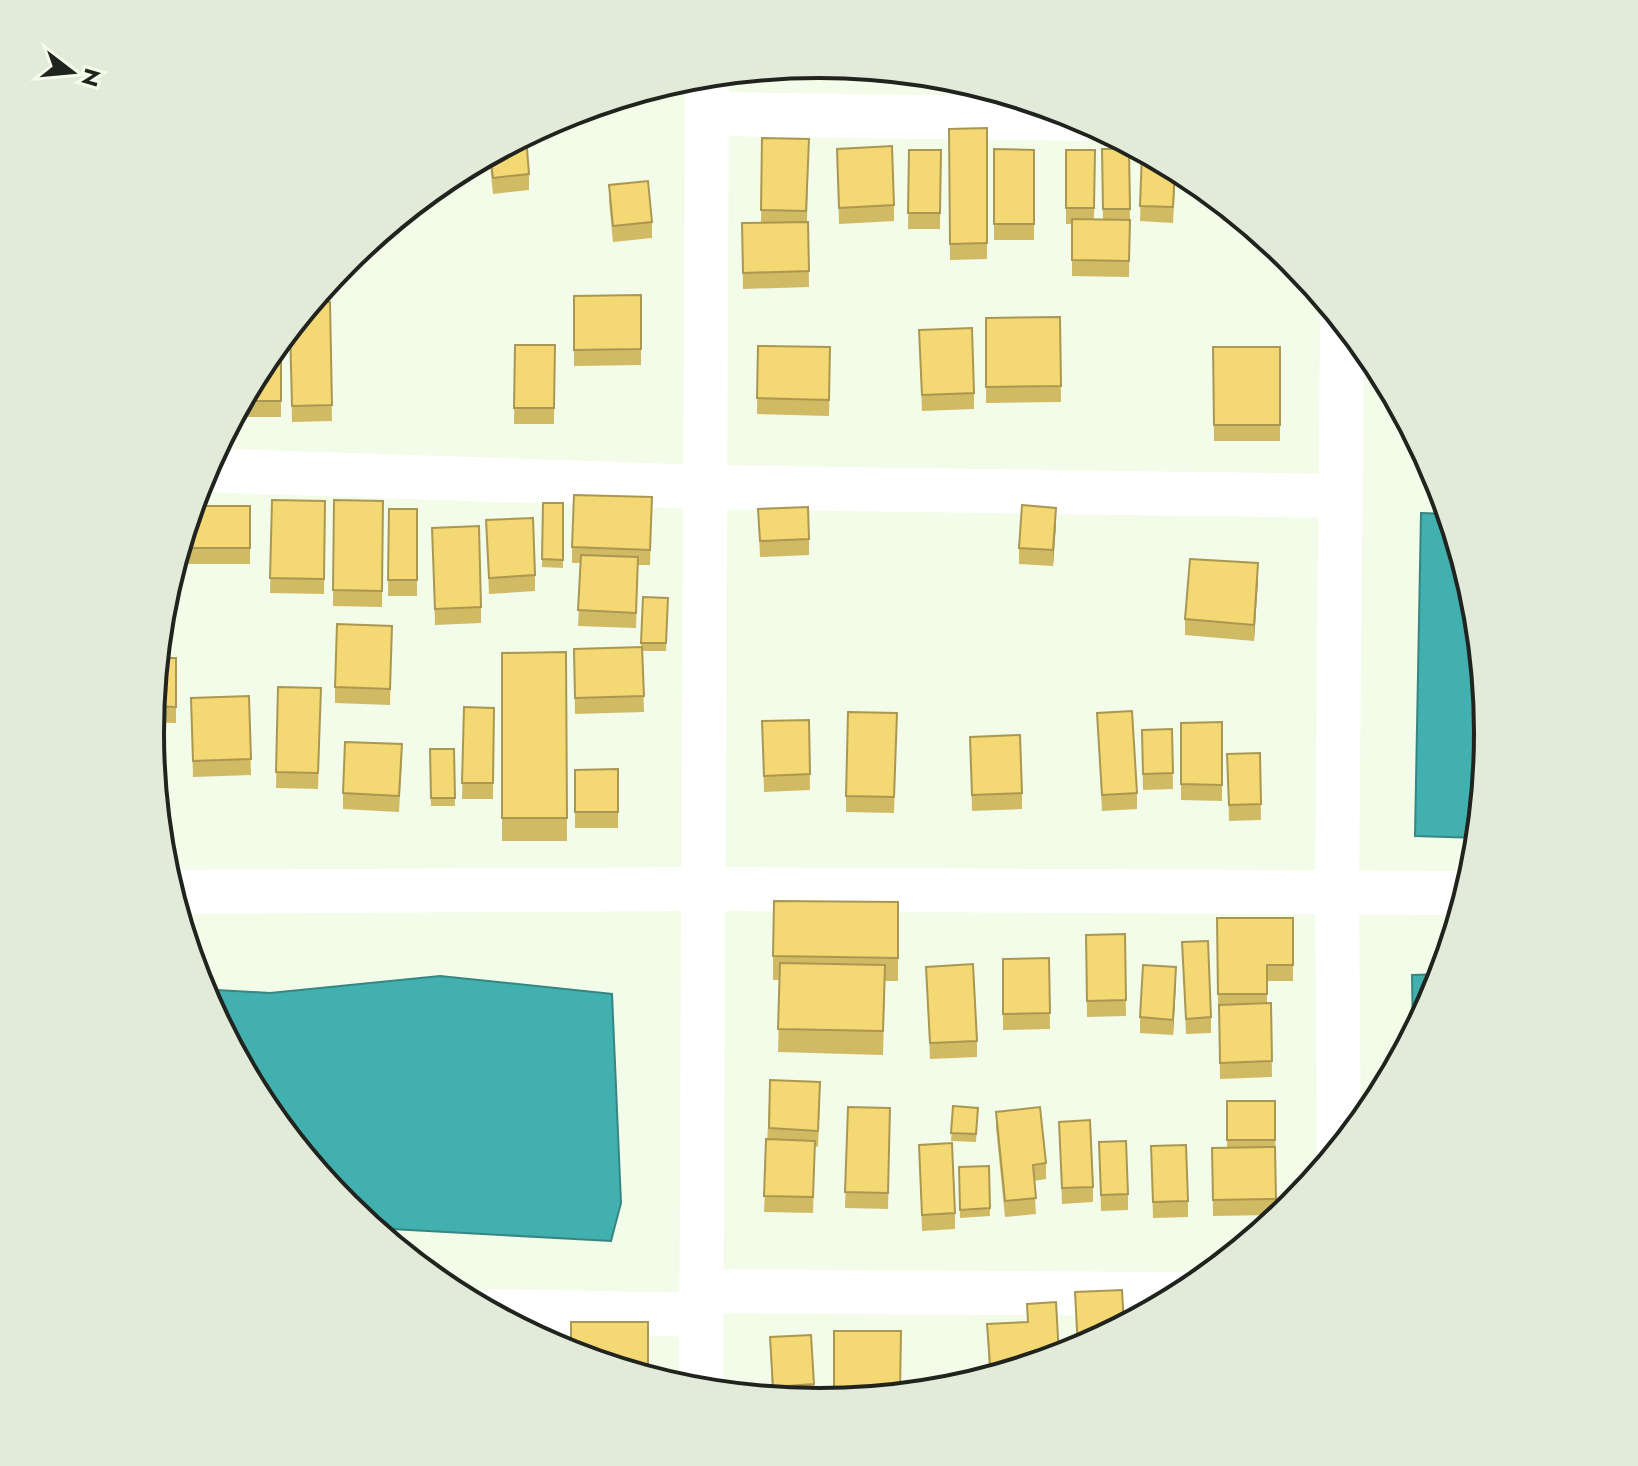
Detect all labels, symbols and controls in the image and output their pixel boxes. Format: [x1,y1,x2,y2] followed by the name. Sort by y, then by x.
[32,32,112,112] north arrow
[73,65,109,90] text: N

